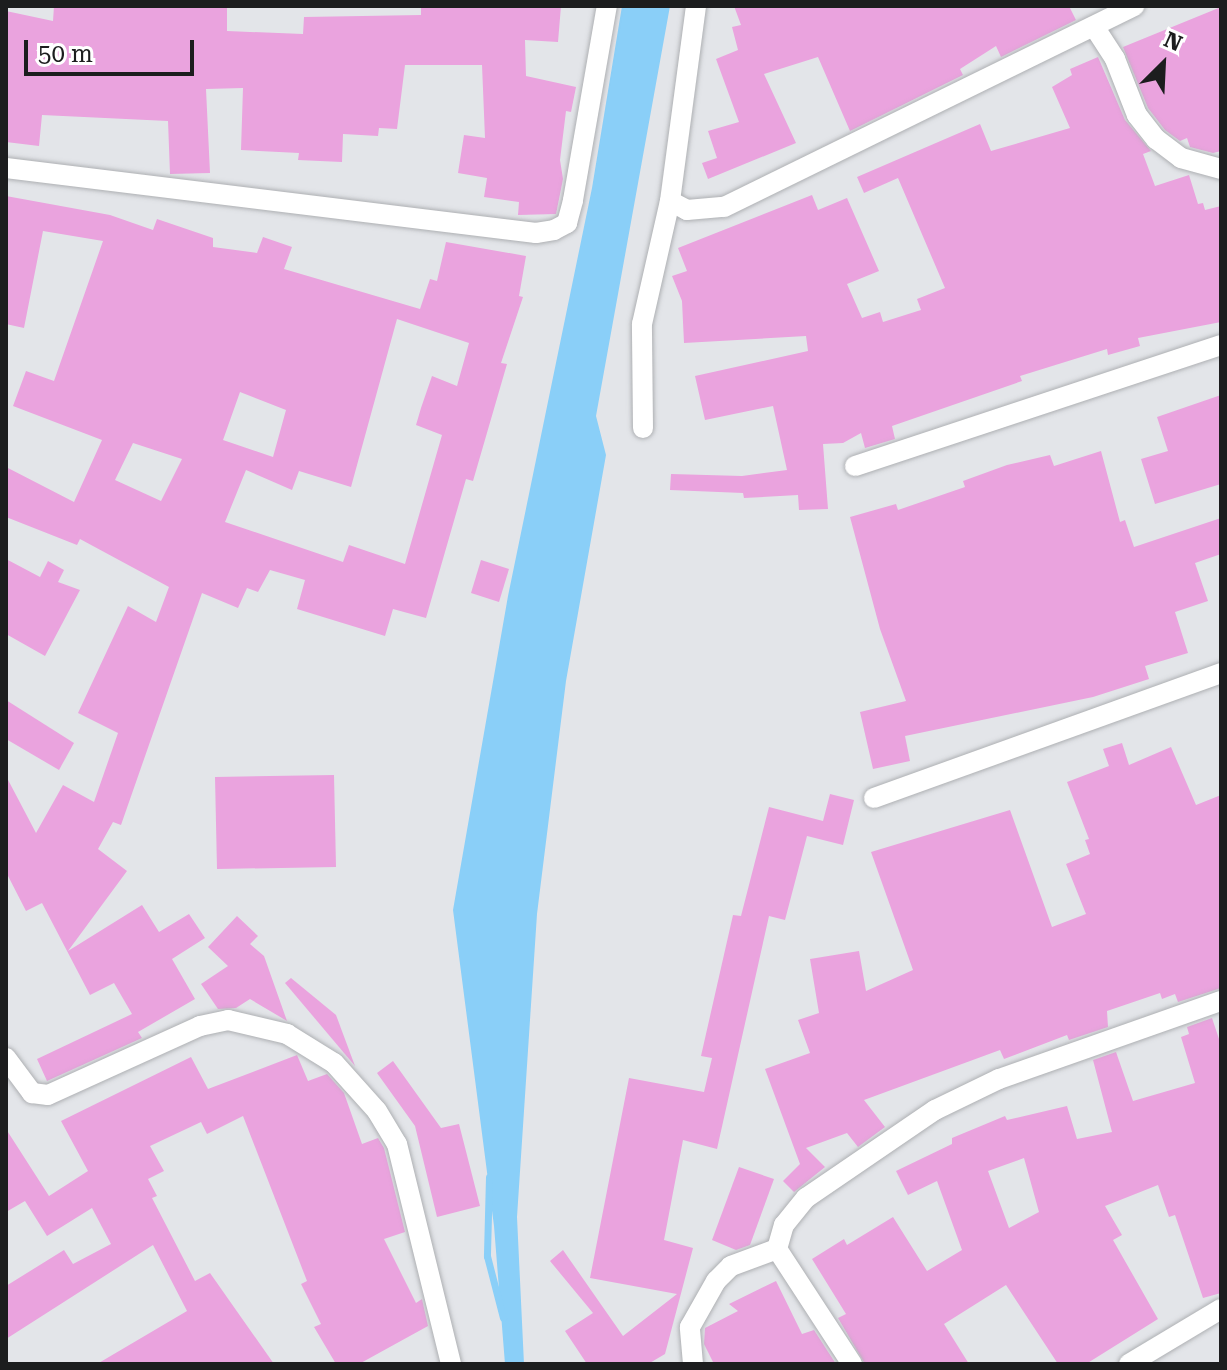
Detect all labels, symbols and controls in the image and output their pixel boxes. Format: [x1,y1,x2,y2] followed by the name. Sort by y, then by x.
[28,24,198,74] scale bar
[1123,24,1203,104] north arrow
[1160,27,1186,56] text: N
[38,40,93,68] text: 50 m

